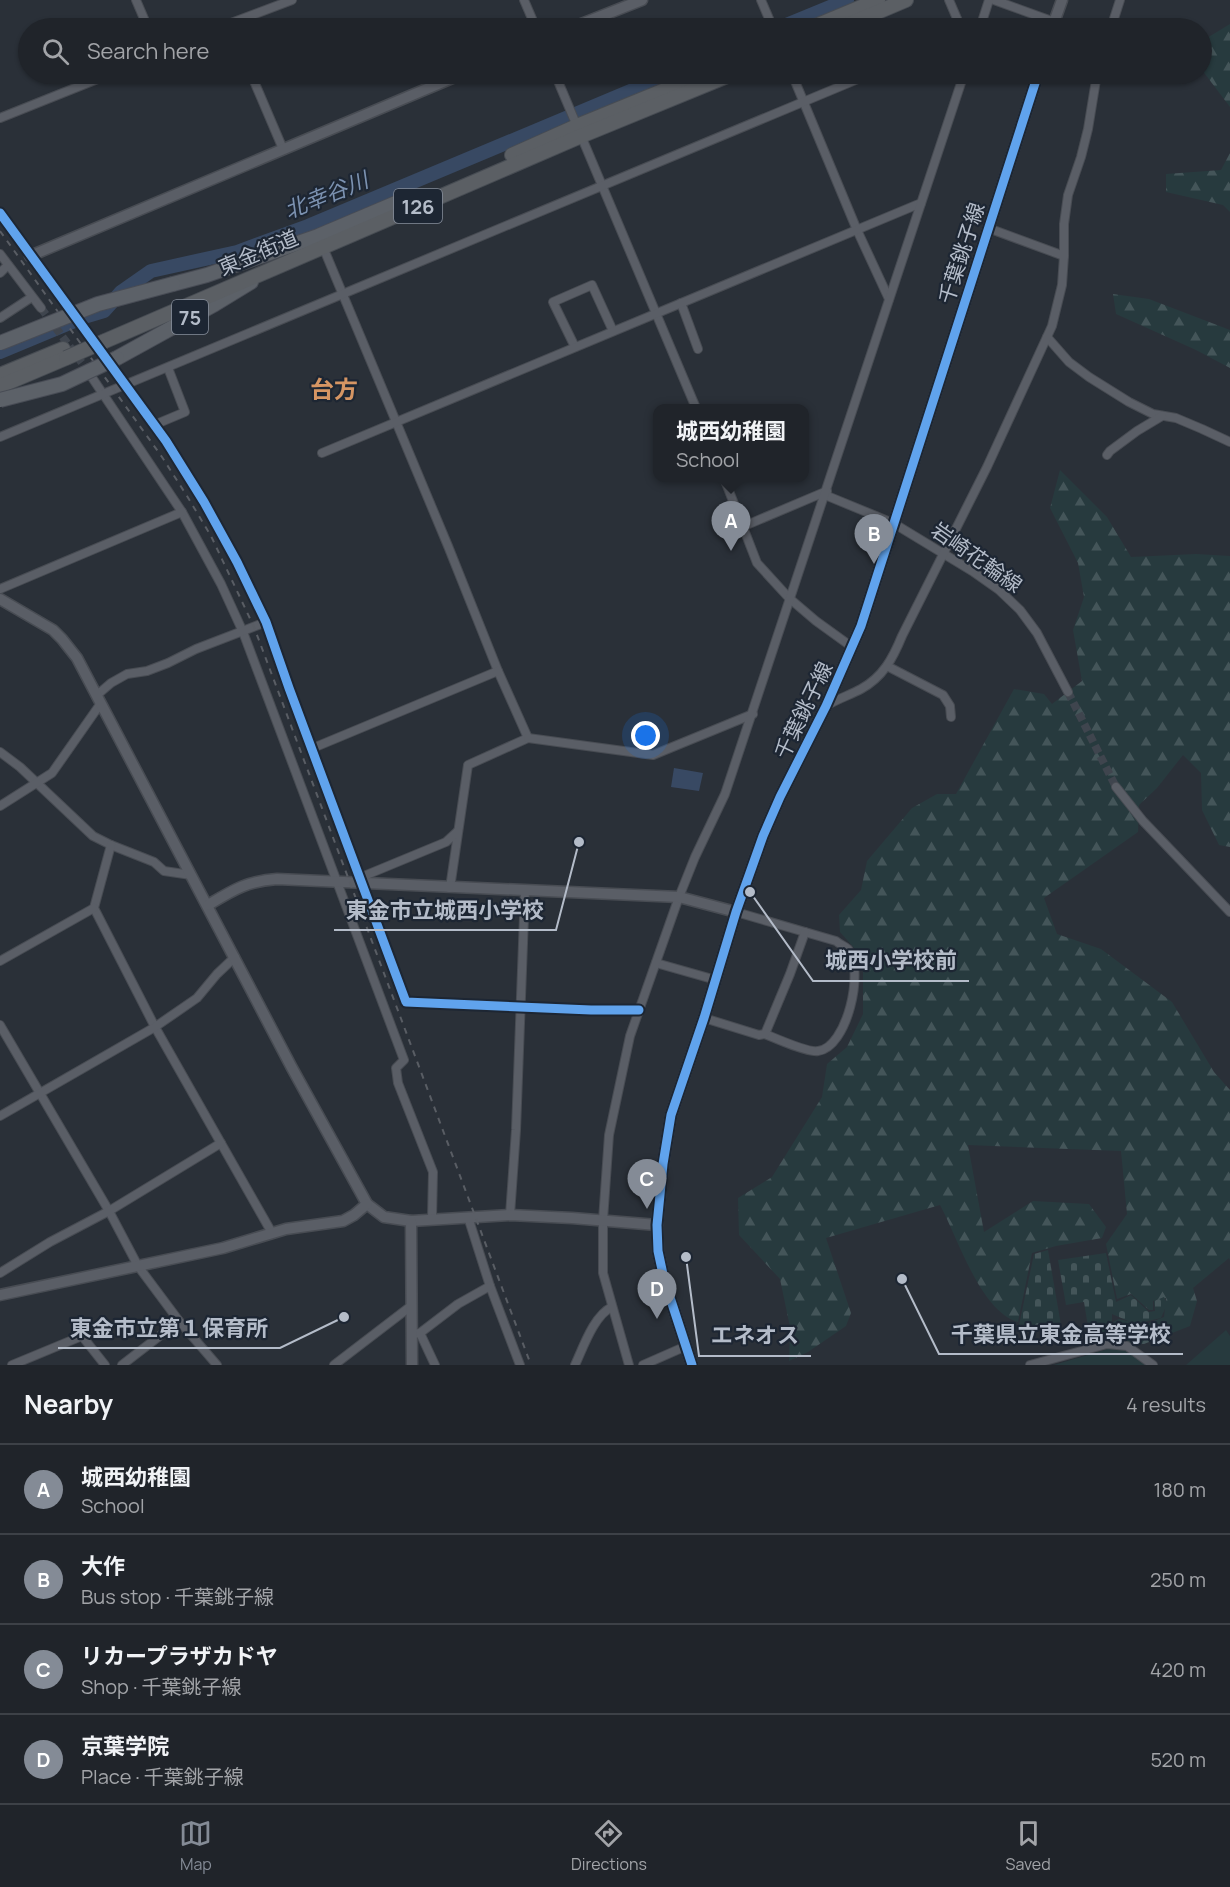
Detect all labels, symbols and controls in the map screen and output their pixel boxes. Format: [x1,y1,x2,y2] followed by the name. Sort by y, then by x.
[18,18,1212,84] search box
[39,35,72,68] icon: search
[87,36,209,66] text: Search here
[280,164,374,225] water label: 北幸谷川
[394,189,442,223] road number: 126
[931,199,991,307] street label: 千葉銚子線
[214,223,302,281] street label: 東金街道
[172,300,208,334] road number: 75
[310,372,358,405] district label: 台方
[653,404,809,482] popup
[676,416,786,446] text: 城西幼稚園
[676,446,740,473] text: School
[712,502,750,551] pin: A
[854,514,894,564] pin: B
[926,515,1028,599] street label: 岩崎花輪線
[767,657,839,763] street label: 千葉銚子線
[631,721,660,750] your location
[334,890,556,930] callout: 東金市立城西小学校
[346,895,544,925] text: 東金市立城西小学校
[813,941,969,981] callout: 城西小学校前
[825,945,957,975] text: 城西小学校前
[628,1160,666,1209] pin: C
[638,1270,676,1319] pin: D
[58,1308,280,1348] callout: 東金市立第１保育所
[70,1313,268,1343] text: 東金市立第１保育所
[939,1314,1183,1354] callout: 千葉県立東金高等学校
[699,1316,811,1356] callout: エネオス
[951,1319,1171,1349] text: 千葉県立東金高等学校
[711,1320,799,1350] text: エネオス
[24,1386,113,1422] text: Nearby
[1126,1391,1206,1418] text: 4 results
[81,1462,191,1492] text: 城西幼稚園
[37,1476,50,1503] text: A
[1153,1476,1206,1503] text: 180 m
[81,1492,145,1519] text: School
[81,1551,125,1581] text: 大作
[37,1566,50,1593] text: B
[1150,1566,1206,1593] text: 250 m
[81,1583,274,1610] text: Bus stop · 千葉銚子線
[81,1641,278,1671] text: リカープラザカドヤ
[36,1656,51,1683] text: C
[1150,1656,1206,1683] text: 420 m
[81,1673,241,1700] text: Shop · 千葉銚子線
[81,1731,169,1761] text: 京葉学院
[36,1746,51,1773] text: D
[1150,1746,1206,1773] text: 520 m
[81,1763,244,1790] text: Place · 千葉銚子線
[179,1817,212,1875] tab: Map
[571,1817,647,1875] tab: Directions
[1006,1817,1051,1875] tab: Saved

